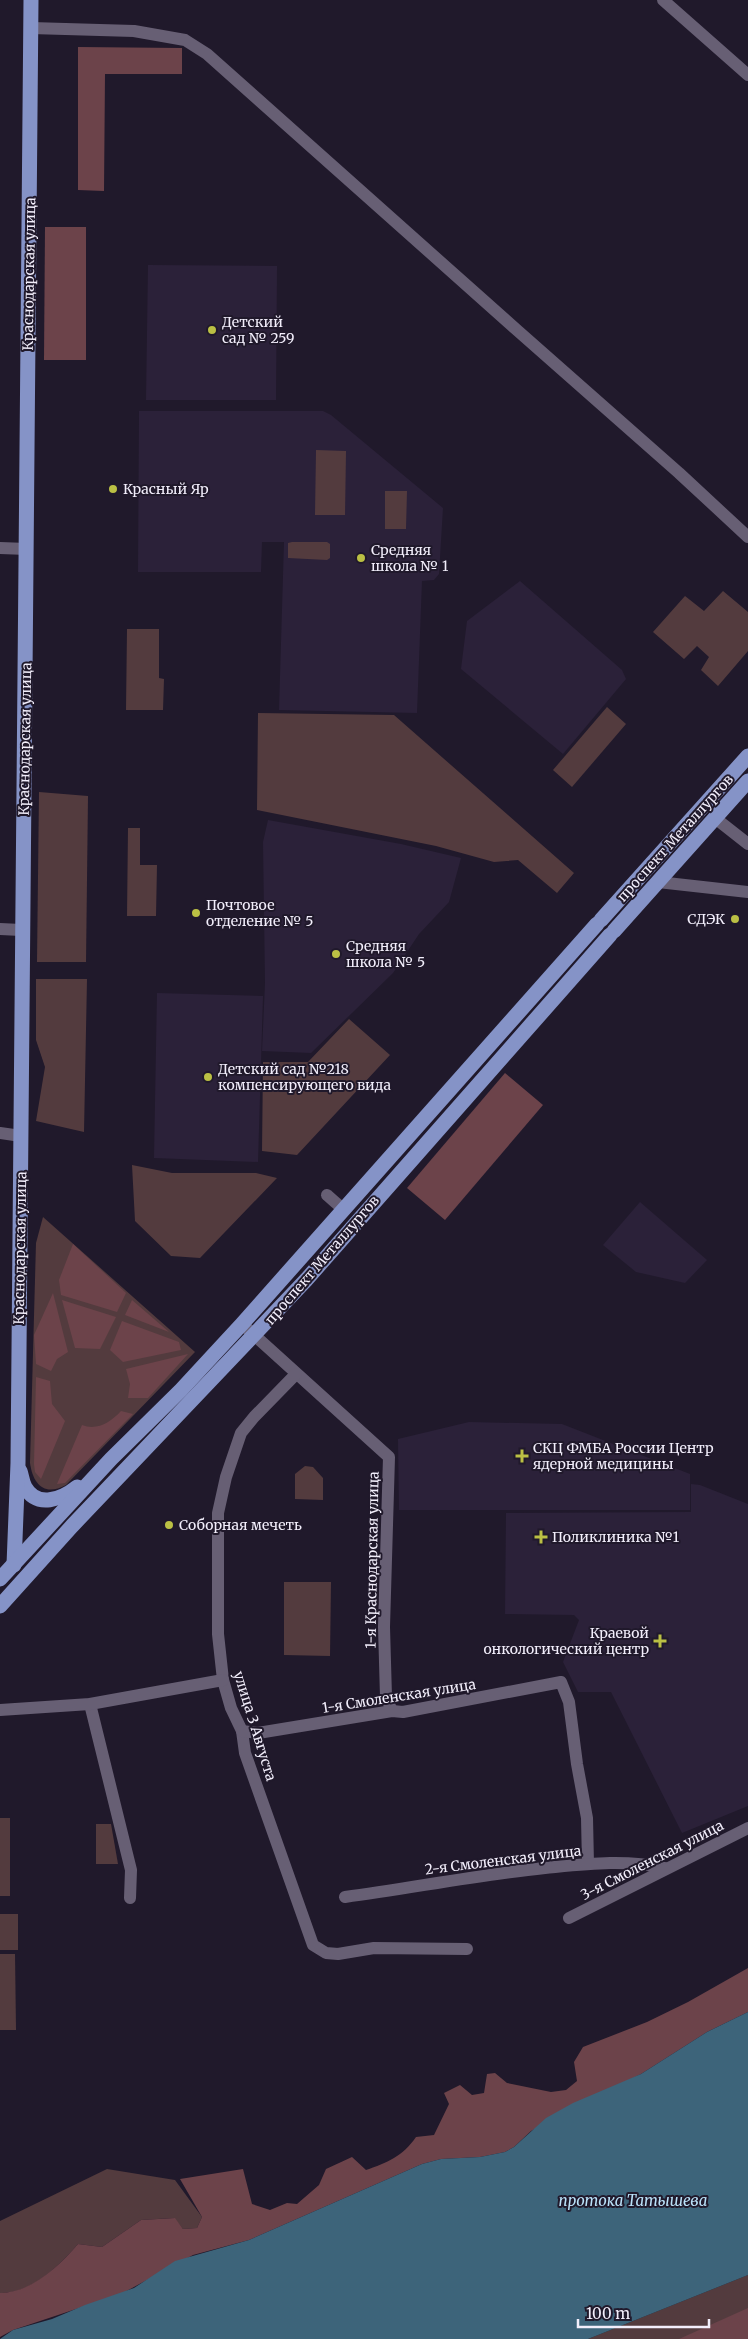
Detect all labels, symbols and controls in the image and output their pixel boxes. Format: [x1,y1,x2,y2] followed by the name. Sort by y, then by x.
[19,197,39,351] street label: Краснодарская улица
[222,313,294,347] place label: Детский сад № 259
[206,324,218,336] marker: Детский сад № 259
[123,480,209,498] place label: Красный Яр
[107,483,119,495] marker: Красный Яр
[371,541,448,575] place label: Средняя школа № 1
[355,552,367,564] marker: Средняя школа № 1
[15,662,35,816] street label: Краснодарская улица
[613,771,737,905] street label: проспект Металлургов
[206,896,313,930] place label: Почтовое отделение № 5
[190,907,202,919] marker: Почтовое отделение № 5
[687,910,725,928] place label: СДЭК
[729,913,741,925] marker: СДЭК
[346,937,425,971] place label: Средняя школа № 5
[330,948,342,960] marker: Средняя школа № 5
[218,1060,391,1094] place label: Детский сад №218 компенсирующего вида
[202,1071,214,1083] marker: Детский сад №218 компенсирующего вида
[10,1171,30,1325] street label: Краснодарская улица
[261,1192,383,1328] street label: проспект Металлургов
[533,1439,714,1473] place label: СКЦ ФМБА России Центр ядерной медицины
[515,1449,529,1463] marker: СКЦ ФМБА России Центр ядерной медицины
[361,1471,383,1649] street label: 1-я Краснодарская улица
[179,1516,302,1534] place label: Соборная мечеть
[163,1519,175,1531] marker: Соборная мечеть
[552,1528,679,1546] place label: Поликлиника №1
[534,1530,548,1544] marker: Поликлиника №1
[484,1624,649,1658] place label: Краевой онкологический центр
[653,1634,667,1648] marker: Краевой онкологический центр
[230,1669,280,1784] street label: улица 3 Августа
[321,1675,478,1717] street label: 1-я Смоленская улица
[578,1816,727,1904] street label: 3-я Смоленская улица
[424,1841,583,1879] street label: 2-я Смоленская улица
[559,2191,707,2210] water label: протока Татышева
[578,2296,709,2328] scale bar
[586,2304,630,2323] text: 100 m

